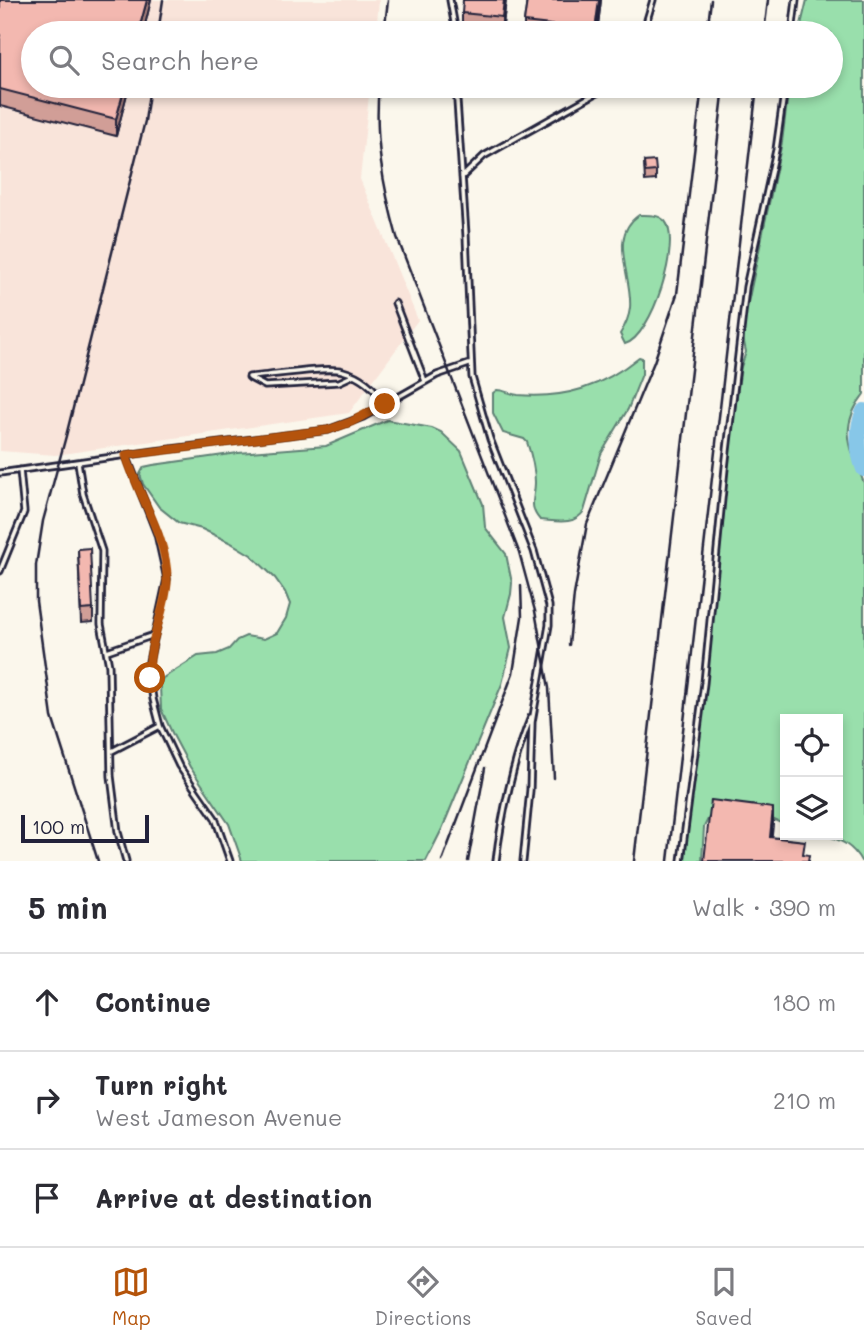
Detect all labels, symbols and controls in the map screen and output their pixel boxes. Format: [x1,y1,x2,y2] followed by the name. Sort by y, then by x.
[21,21,843,98] search box
[45,41,83,79] icon: search
[101,43,259,77] text: Search here
[369,388,400,419] route end
[134,662,165,693] route start
[780,714,843,840] map controls
[780,714,843,777] button: locate
[780,777,843,840] button: layers
[21,812,149,844] scale bar
[32,814,85,839] text: 100 m
[28,887,108,927] text: 5 min
[692,892,836,922] text: Walk · 390 m
[28,983,66,1021] icon: ahead
[95,985,211,1019] text: Continue
[772,987,836,1017] text: 180 m
[95,1068,228,1102] text: Turn right
[28,1081,66,1119] icon: right
[773,1085,836,1115] text: 210 m
[95,1102,342,1132] text: West Jameson Avenue
[28,1179,66,1217] icon: arrive
[95,1181,372,1215] text: Arrive at destination
[112,1263,151,1330] tab: Map
[375,1263,471,1330] tab: Directions
[696,1263,752,1330] tab: Saved

